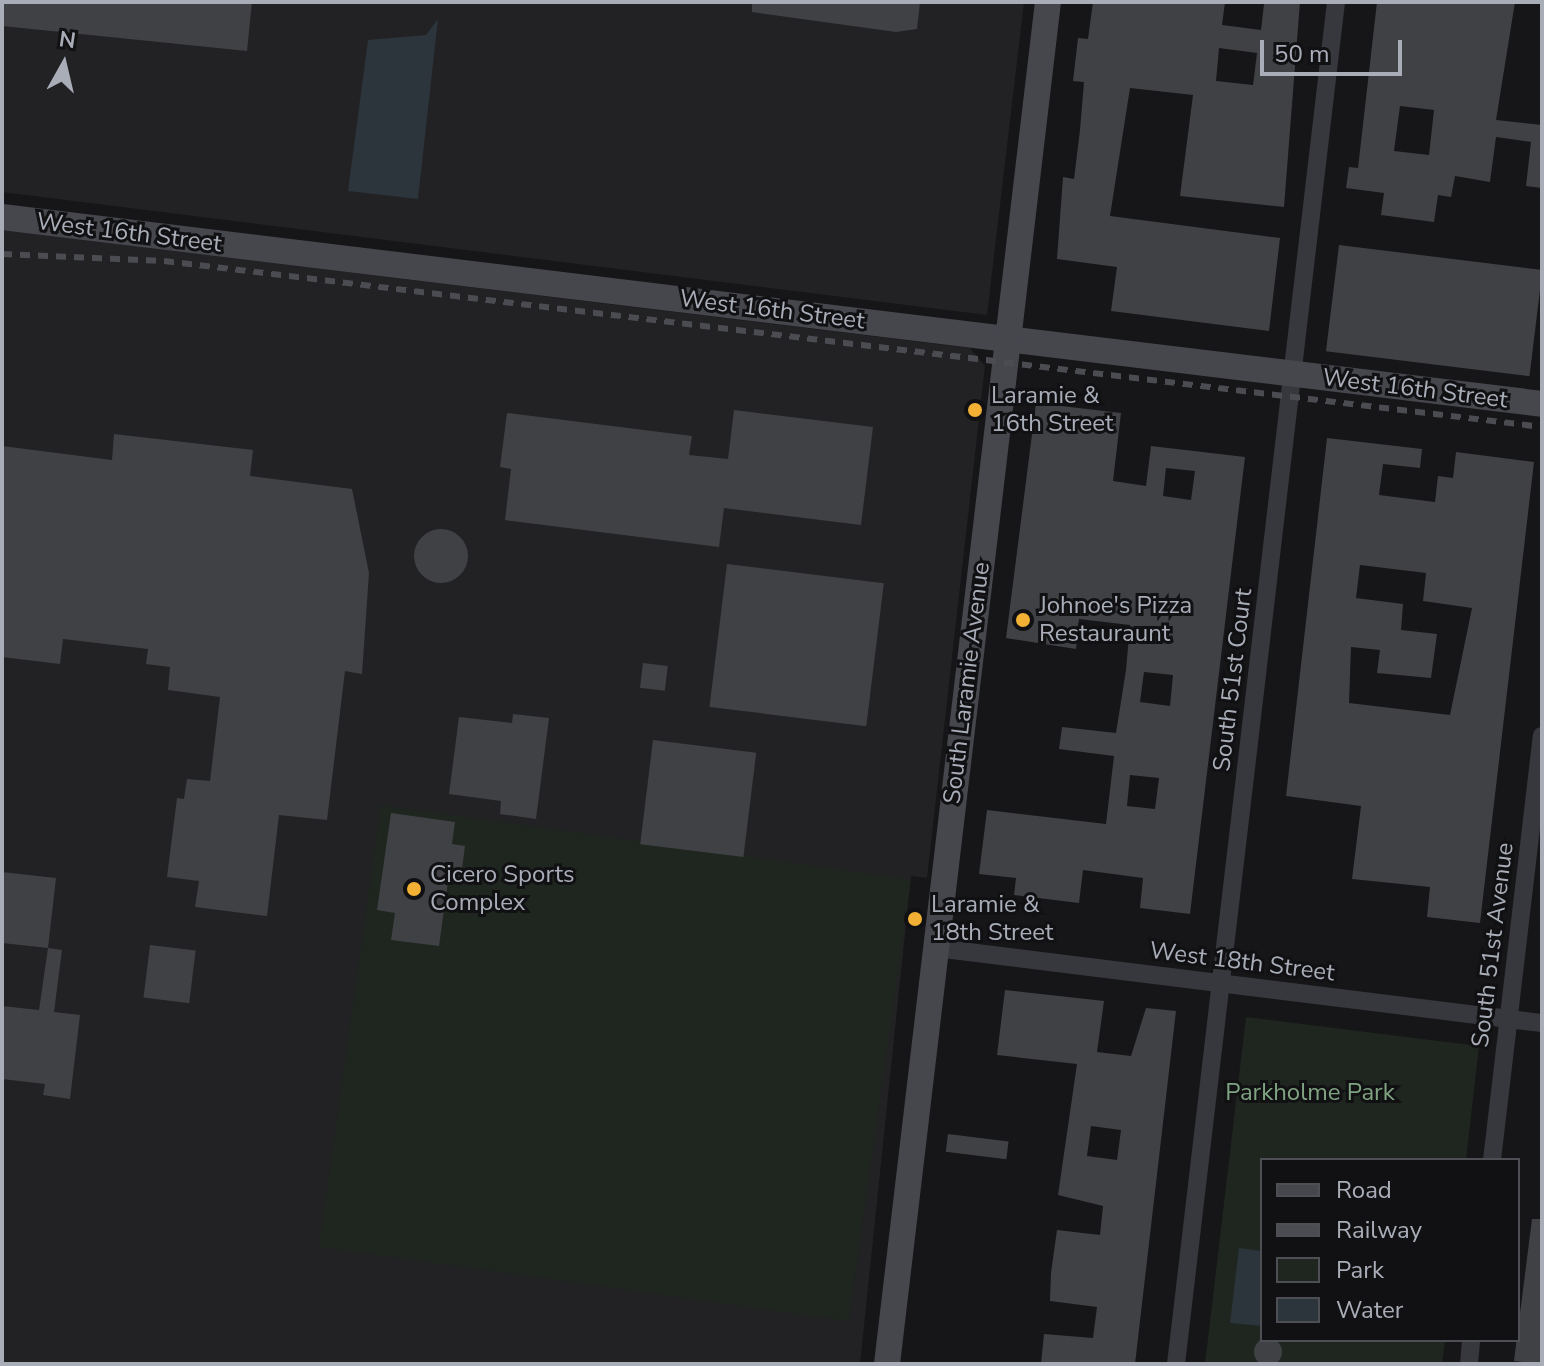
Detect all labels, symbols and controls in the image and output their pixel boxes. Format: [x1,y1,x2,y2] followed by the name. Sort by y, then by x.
[24,24,104,104] north arrow
[57,24,78,56] text: N
[1264,24,1406,74] scale bar
[1274,38,1330,70] text: 50 m
[35,207,223,259] street label: West 16th Street
[678,284,866,336] street label: West 16th Street
[1321,363,1509,415] street label: West 16th Street
[991,382,1113,438] place label: Laramie & 16th Street
[966,401,984,419] marker: Laramie & 16th Street
[938,560,996,806] street label: South Laramie Avenue
[1207,587,1259,773] street label: South 51st Court
[1039,592,1192,648] place label: Johnoe's Pizza Restauraunt
[1014,611,1032,629] marker: Johnoe's Pizza Restauraunt
[1466,841,1520,1049] street label: South 51st Avenue
[430,861,575,917] place label: Cicero Sports Complex
[405,880,423,898] marker: Cicero Sports Complex
[931,891,1053,947] place label: Laramie & 18th Street
[906,910,924,928] marker: Laramie & 18th Street
[1148,936,1336,988] street label: West 18th Street
[1225,1079,1395,1107] park label: Parkholme Park
[1260,1158,1520,1342] legend
[1336,1174,1392,1206] text: Road
[1336,1214,1422,1246] text: Railway
[1336,1254,1384,1286] text: Park
[1336,1294,1403,1326] text: Water

